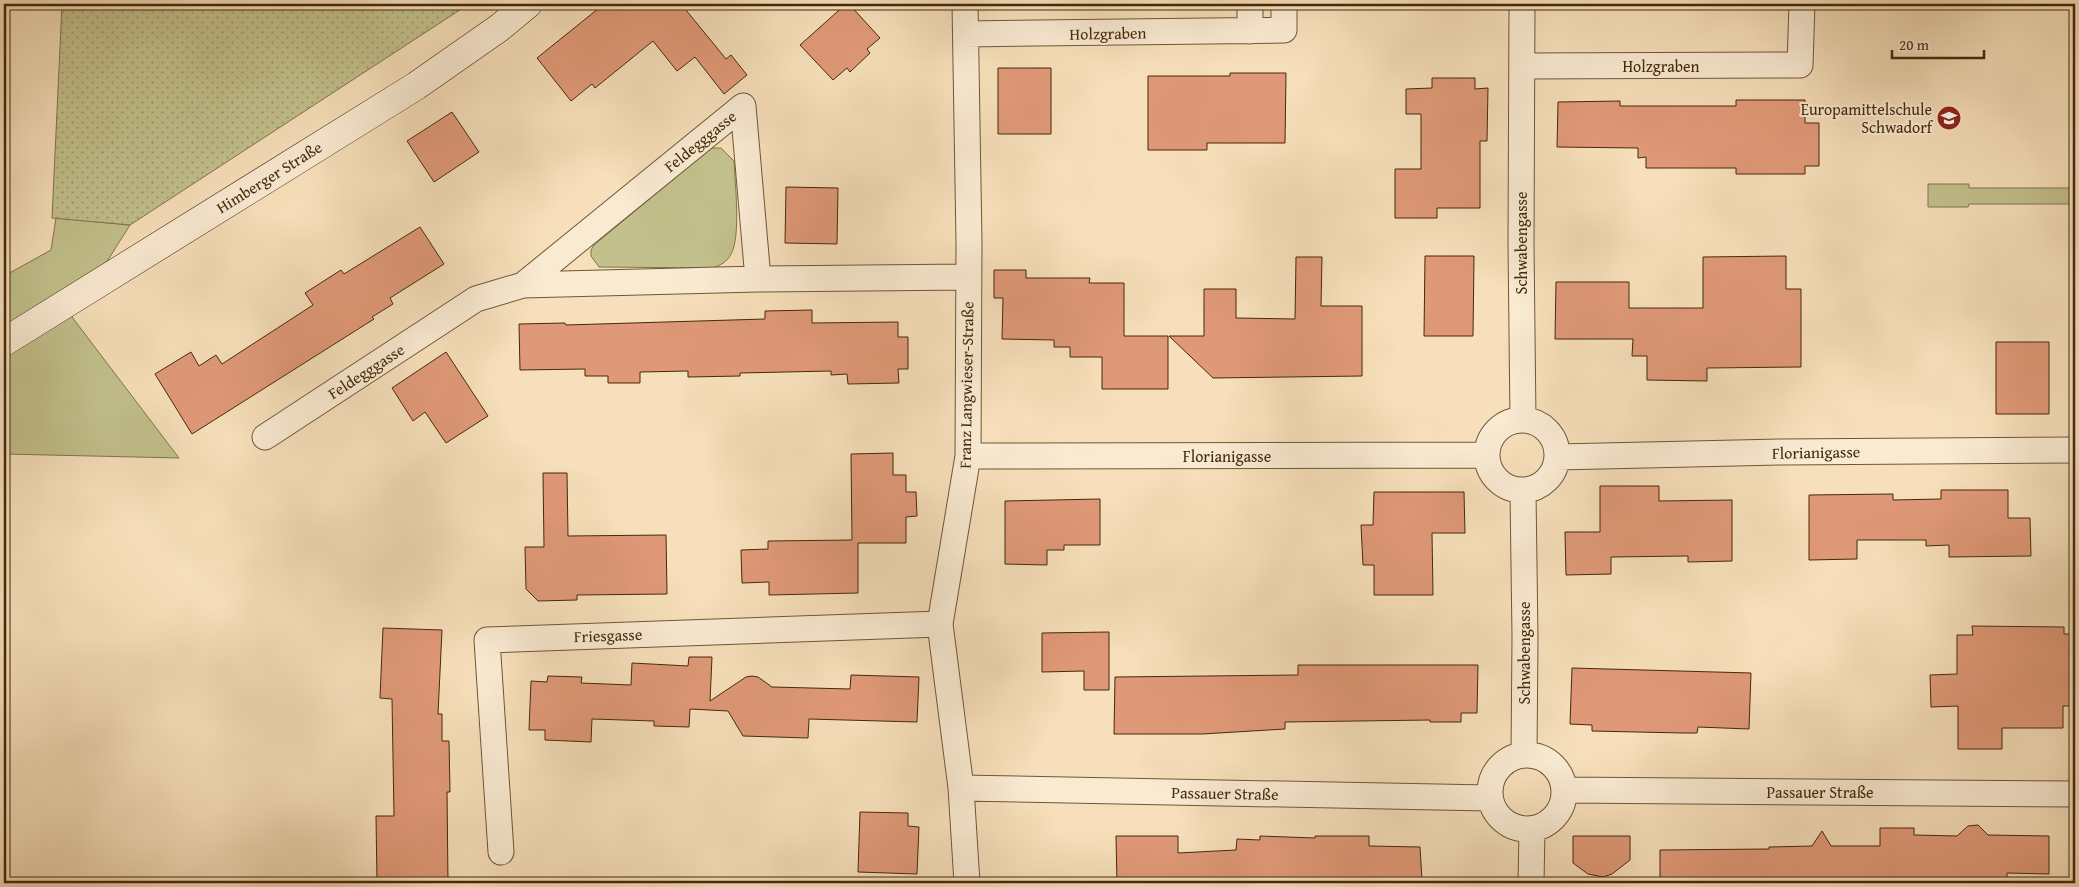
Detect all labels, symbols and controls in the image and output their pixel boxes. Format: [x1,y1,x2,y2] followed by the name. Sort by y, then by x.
[1069,20,1147,46] street label: Holzgraben
[1892,28,1984,60] scale bar
[1899,34,1930,55] text: 20 m
[1622,54,1700,78] street label: Holzgraben
[1801,97,1934,139] place label: Europamittelschule Schwadorf
[659,104,741,178] street label: Feldegggasse
[1936,105,1962,131] school or university icon: Europamittelschule Schwadorf
[212,135,326,219] street label: Himberger Straße
[1509,192,1533,294] street label: Schwabengasse
[953,301,979,469] street label: Franz Langwieser-Straße
[323,337,409,405] street label: Feldegggasse
[1772,439,1860,465] street label: Florianigasse
[1183,444,1271,468] street label: Florianigasse
[1512,602,1536,704] street label: Schwabengasse
[573,622,643,648] street label: Friesgasse
[1171,780,1279,806] street label: Passauer Straße
[1766,780,1874,804] street label: Passauer Straße

